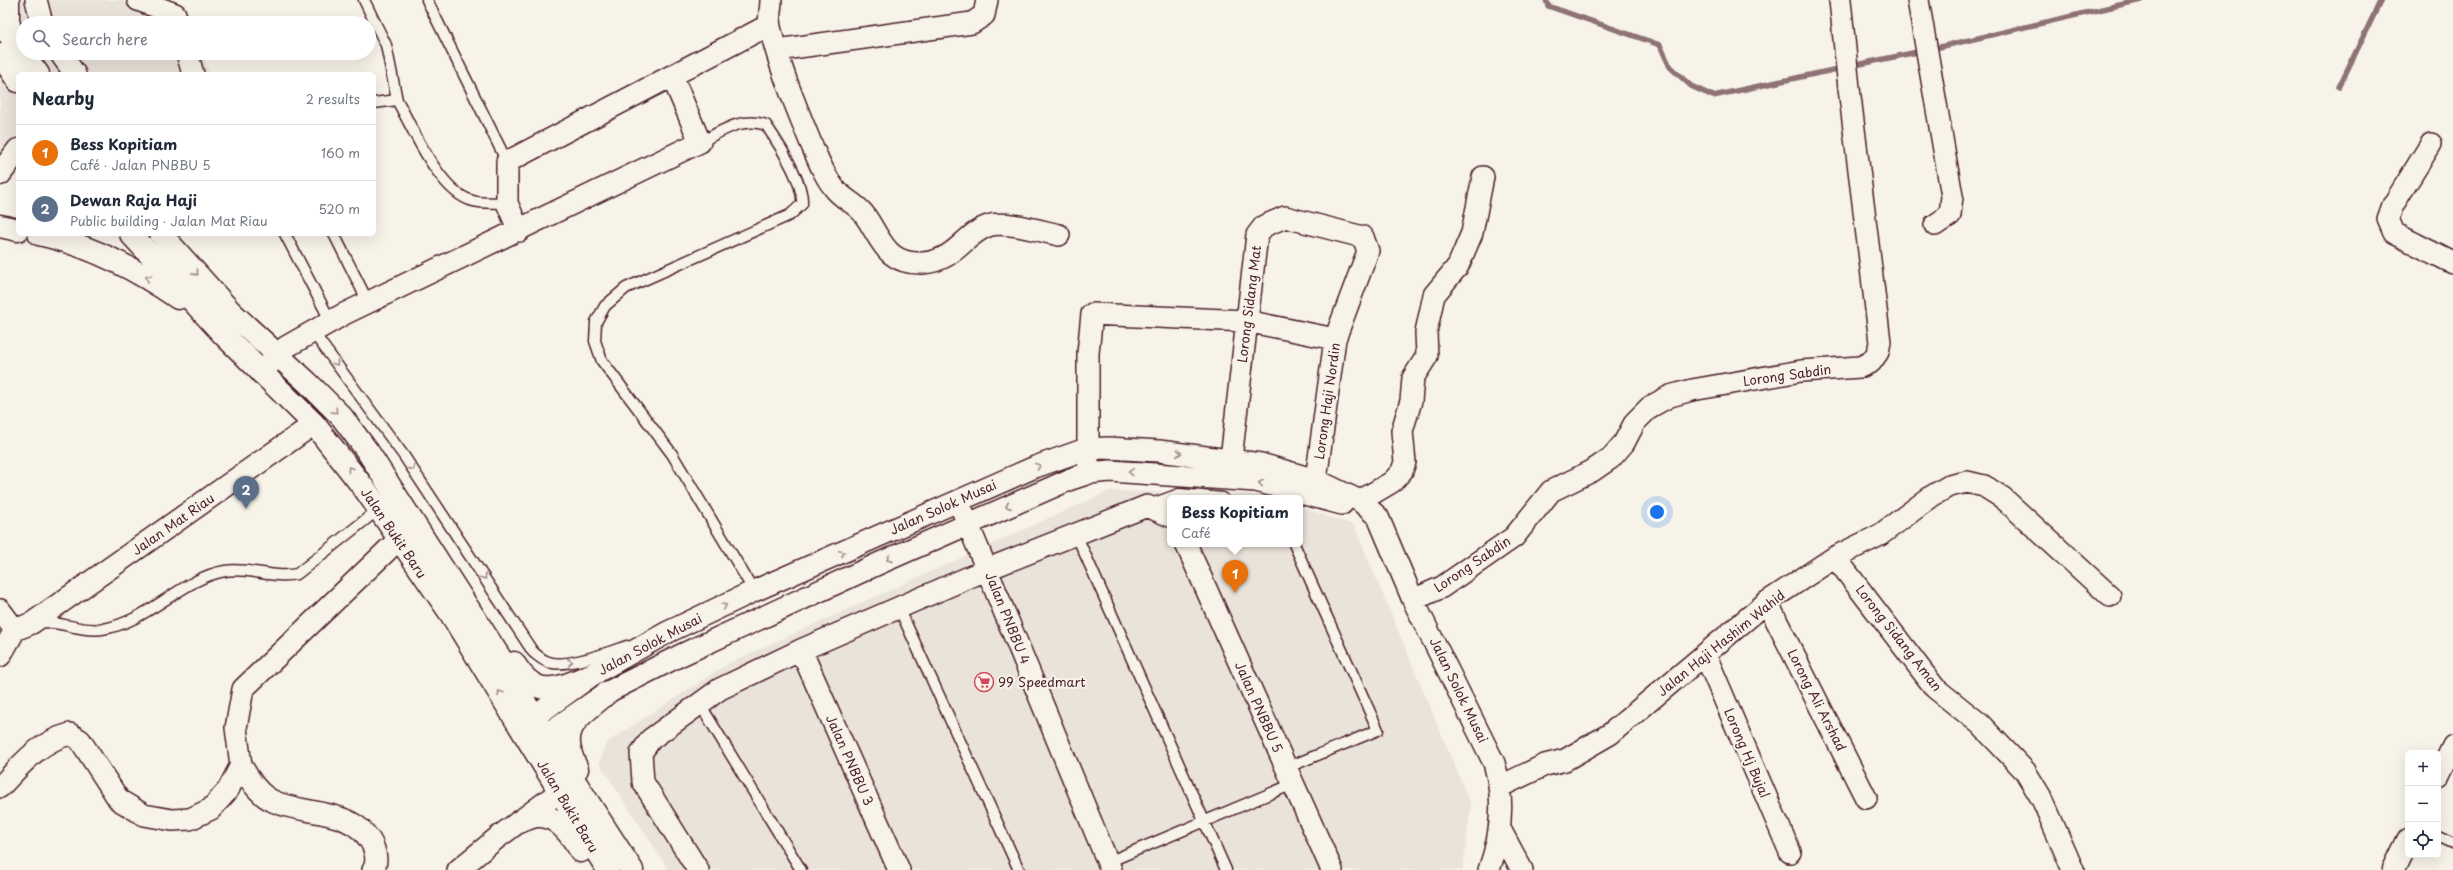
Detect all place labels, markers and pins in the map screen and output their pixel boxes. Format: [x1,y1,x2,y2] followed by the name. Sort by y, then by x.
[233,476,259,509] pin: 2
[1222,560,1248,593] pin: 1
[973,671,995,693] supermarket icon: 99 Speedmart
[998,672,1086,691] place label: 99 Speedmart

